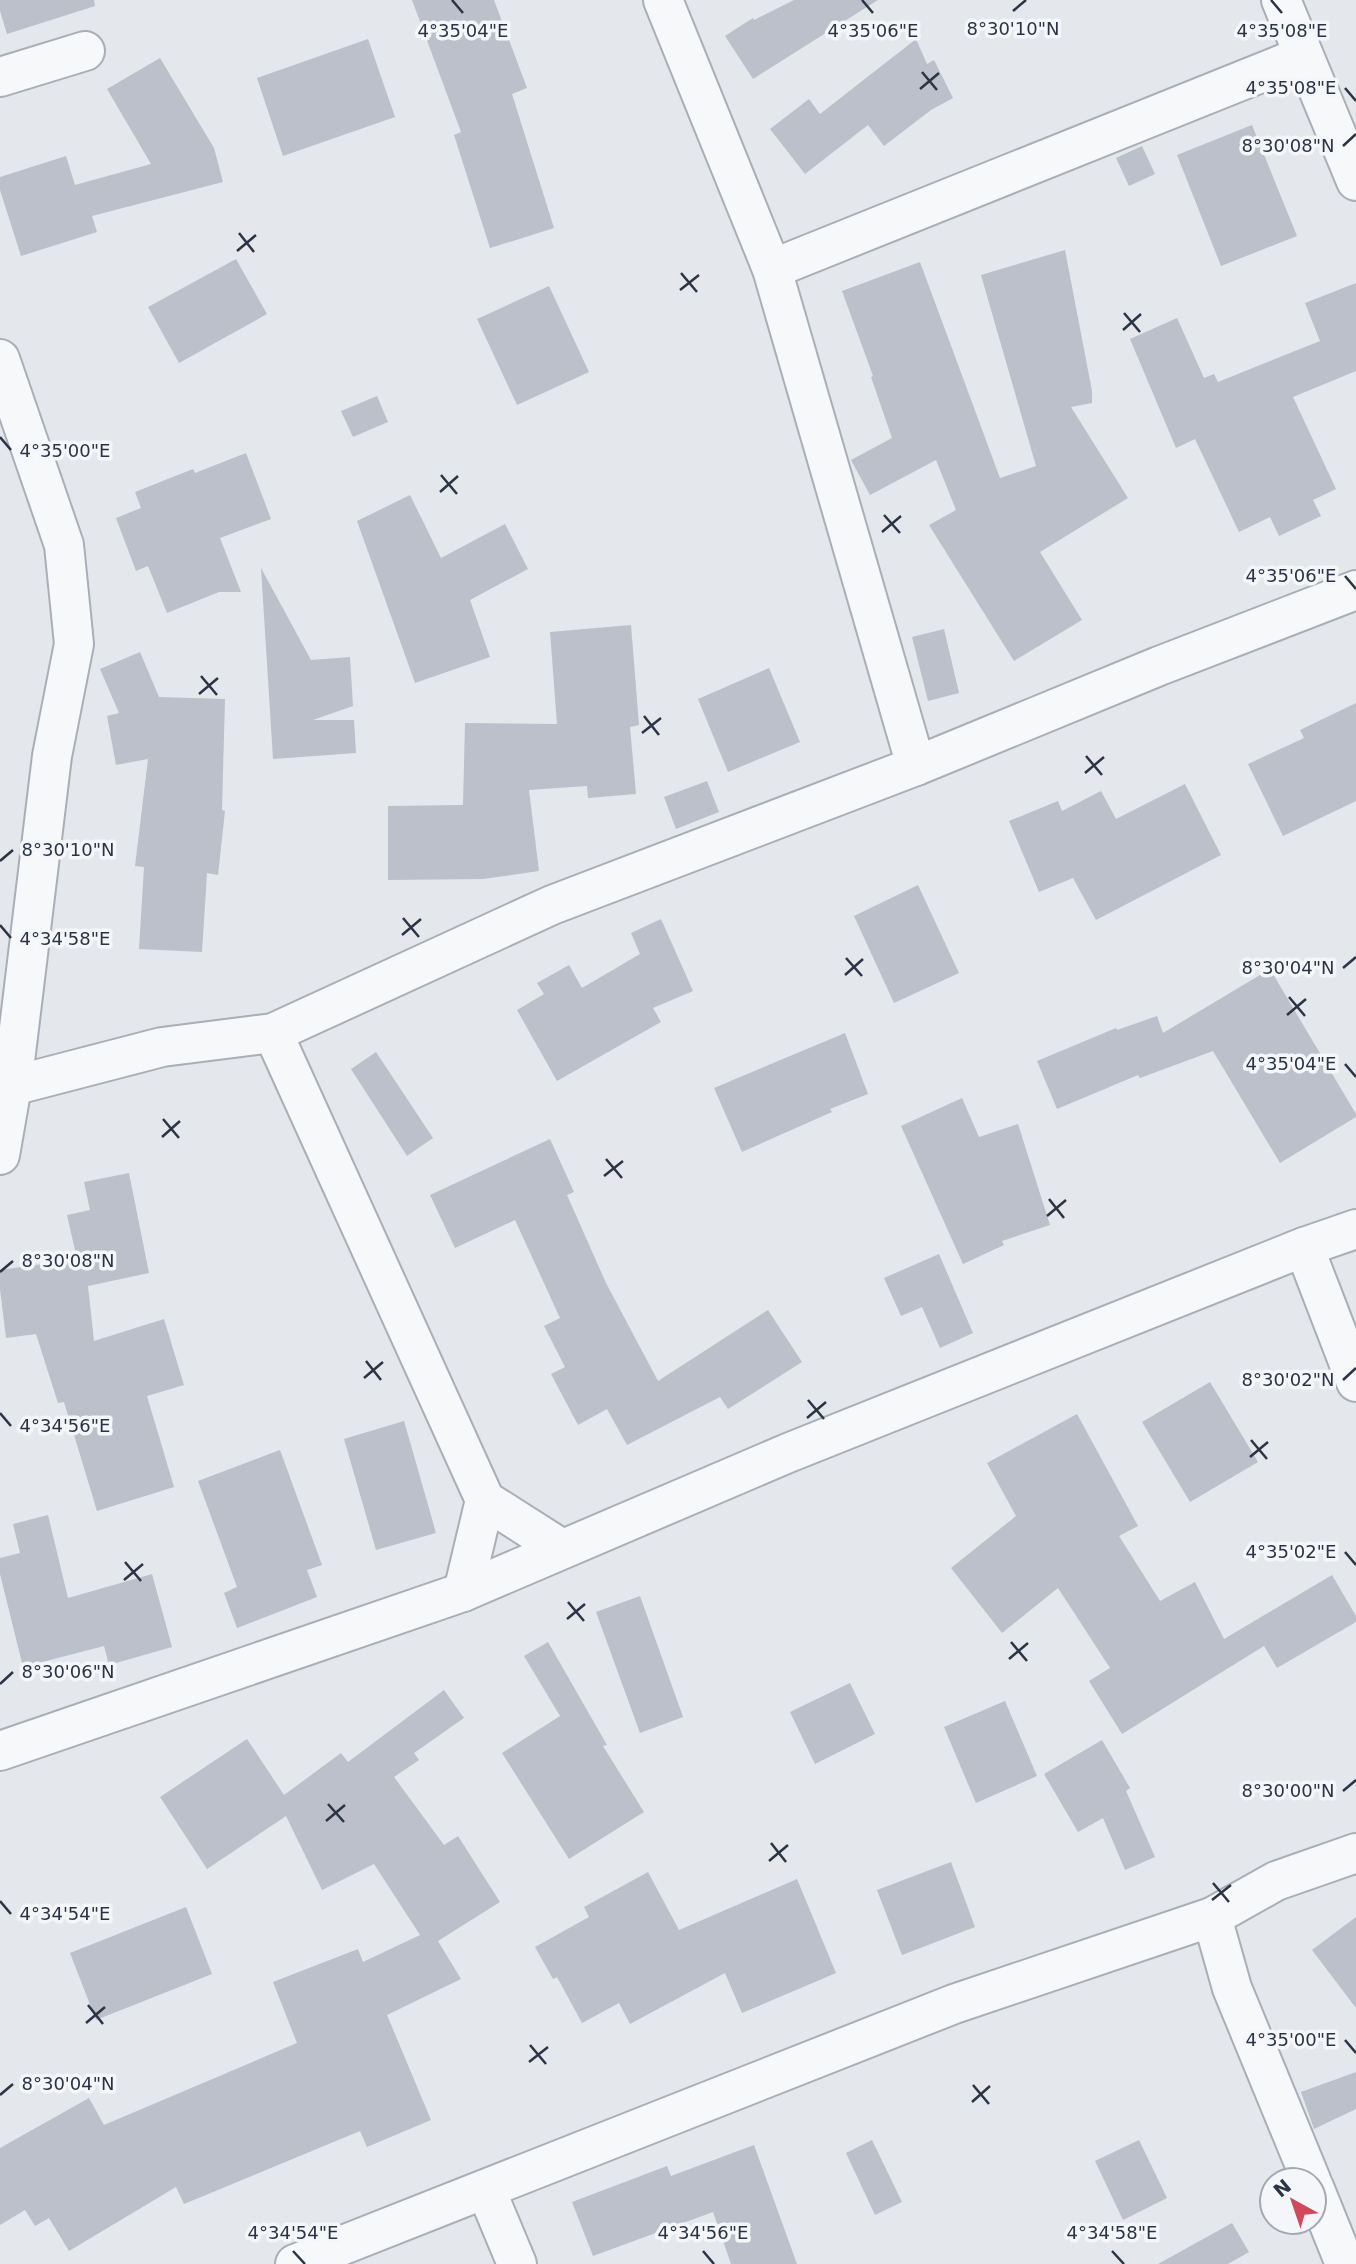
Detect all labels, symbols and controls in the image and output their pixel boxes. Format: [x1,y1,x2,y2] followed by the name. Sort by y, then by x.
[967,18,1059,39] text: 8°30'10"N
[418,20,508,41] text: 4°35'04"E
[828,20,918,41] text: 4°35'06"E
[1237,20,1327,41] text: 4°35'08"E
[1246,77,1336,98] text: 4°35'08"E
[1242,135,1334,156] text: 8°30'08"N
[20,440,110,461] text: 4°35'00"E
[1246,565,1336,586] text: 4°35'06"E
[22,839,114,860] text: 8°30'10"N
[20,928,110,949] text: 4°34'58"E
[1242,957,1334,978] text: 8°30'04"N
[1246,1053,1336,1074] text: 4°35'04"E
[22,1250,114,1271] text: 8°30'08"N
[1242,1369,1334,1390] text: 8°30'02"N
[20,1415,110,1436] text: 4°34'56"E
[1246,1541,1336,1562] text: 4°35'02"E
[22,1661,114,1682] text: 8°30'06"N
[1242,1780,1334,1801] text: 8°30'00"N
[20,1903,110,1924] text: 4°34'54"E
[1246,2029,1336,2050] text: 4°35'00"E
[22,2073,114,2094] text: 8°30'04"N
[1258,2166,1328,2236] north arrow
[1269,2174,1295,2202] text: N
[248,2222,338,2243] text: 4°34'54"E
[658,2222,748,2243] text: 4°34'56"E
[1067,2222,1157,2243] text: 4°34'58"E

